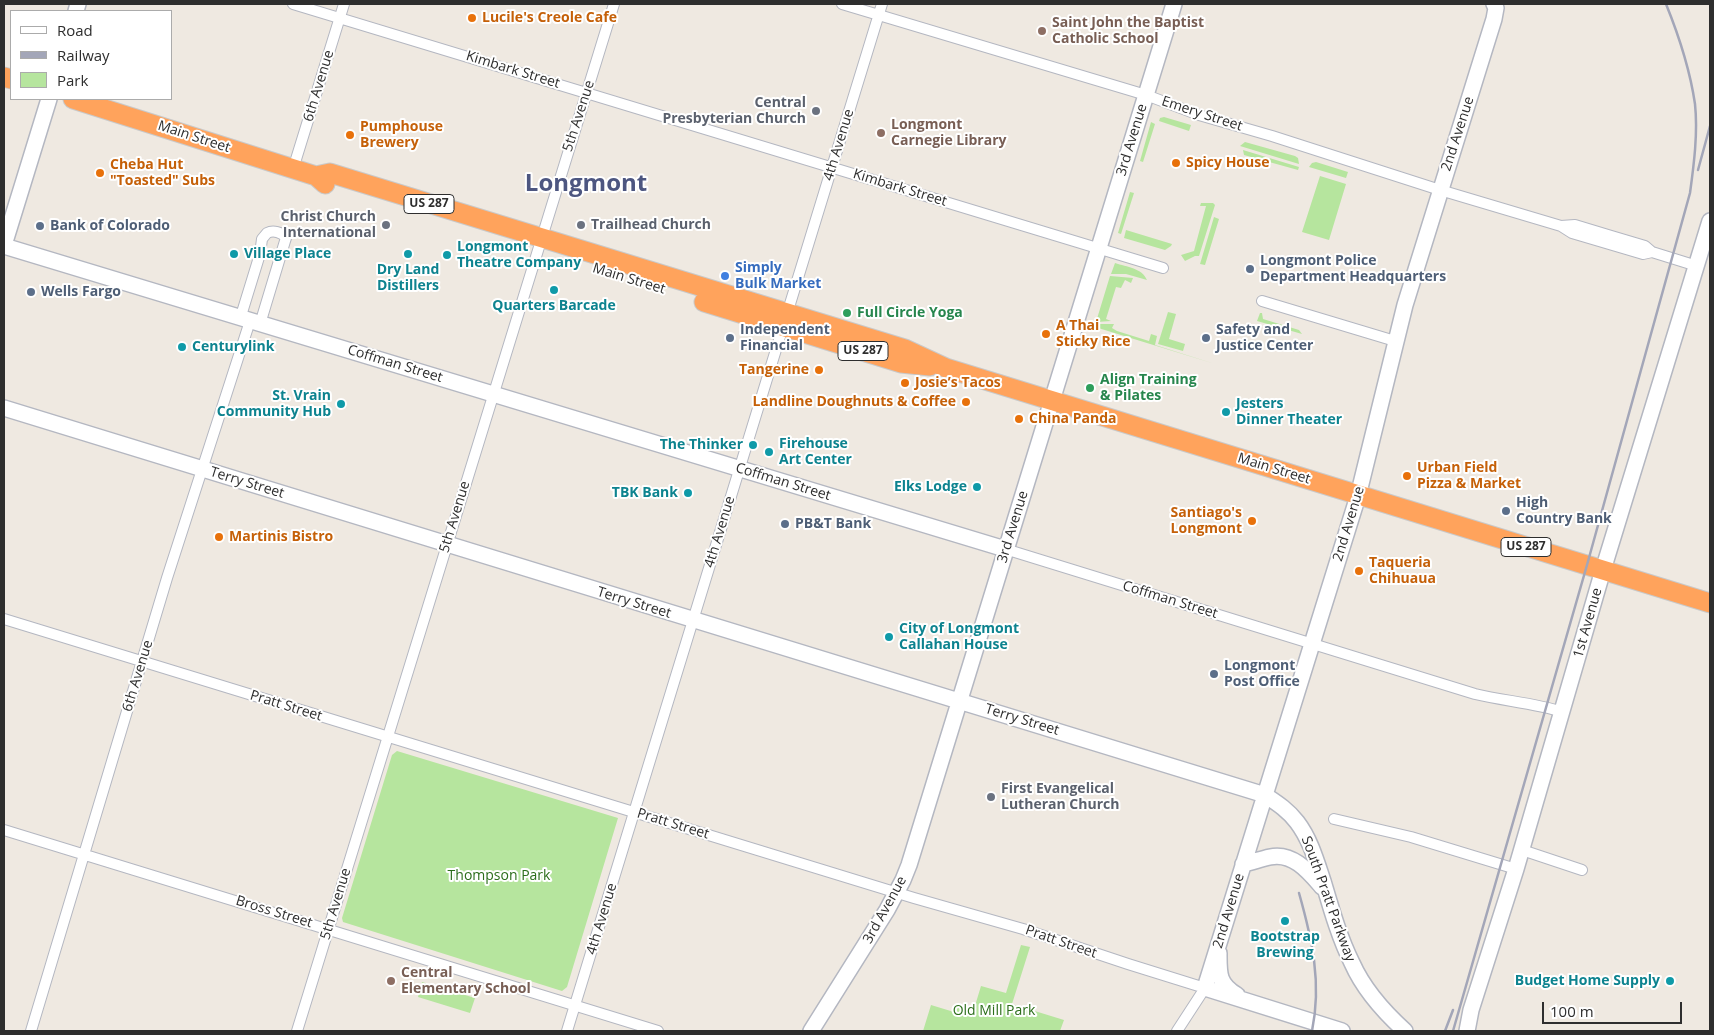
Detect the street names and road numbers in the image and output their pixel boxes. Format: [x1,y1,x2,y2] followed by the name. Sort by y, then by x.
[300,48,338,124] street label: 6th Avenue
[464,48,562,92] street label: Kimbark Street
[560,78,598,154] street label: 5th Avenue
[1159,93,1245,135] street label: Emery Street
[1438,95,1478,173] street label: 2nd Avenue
[1113,102,1151,178] street label: 3rd Avenue
[820,107,858,183] street label: 4th Avenue
[156,117,232,157] street label: Main Street
[851,166,949,210] street label: Kimbark Street
[404,194,454,213] road number: US 287
[591,260,667,298] street label: Main Street
[345,342,445,386] street label: Coffman Street
[838,342,888,361] road number: US 287
[1236,450,1312,488] street label: Main Street
[733,460,833,504] street label: Coffman Street
[208,464,286,502] street label: Terry Street
[436,479,474,555] street label: 5th Avenue
[1330,484,1368,564] street label: 2nd Avenue
[994,489,1032,565] street label: 3rd Avenue
[701,494,739,570] street label: 4th Avenue
[1501,538,1551,556] road number: US 287
[1120,578,1220,622] street label: Coffman Street
[595,584,673,622] street label: Terry Street
[1570,586,1606,660] street label: 1st Avenue
[119,638,157,714] street label: 6th Avenue
[248,687,324,725] street label: Pratt Street
[983,701,1061,739] street label: Terry Street
[635,805,711,843] street label: Pratt Street
[1297,834,1359,964] street label: South Pratt Parkway
[317,866,355,942] street label: 5th Avenue
[1210,871,1248,951] street label: 2nd Avenue
[860,873,910,947] street label: 3rd Avenue
[583,881,621,957] street label: 4th Avenue
[234,892,314,932] street label: Bross Street
[1023,922,1099,962] street label: Pratt Street

